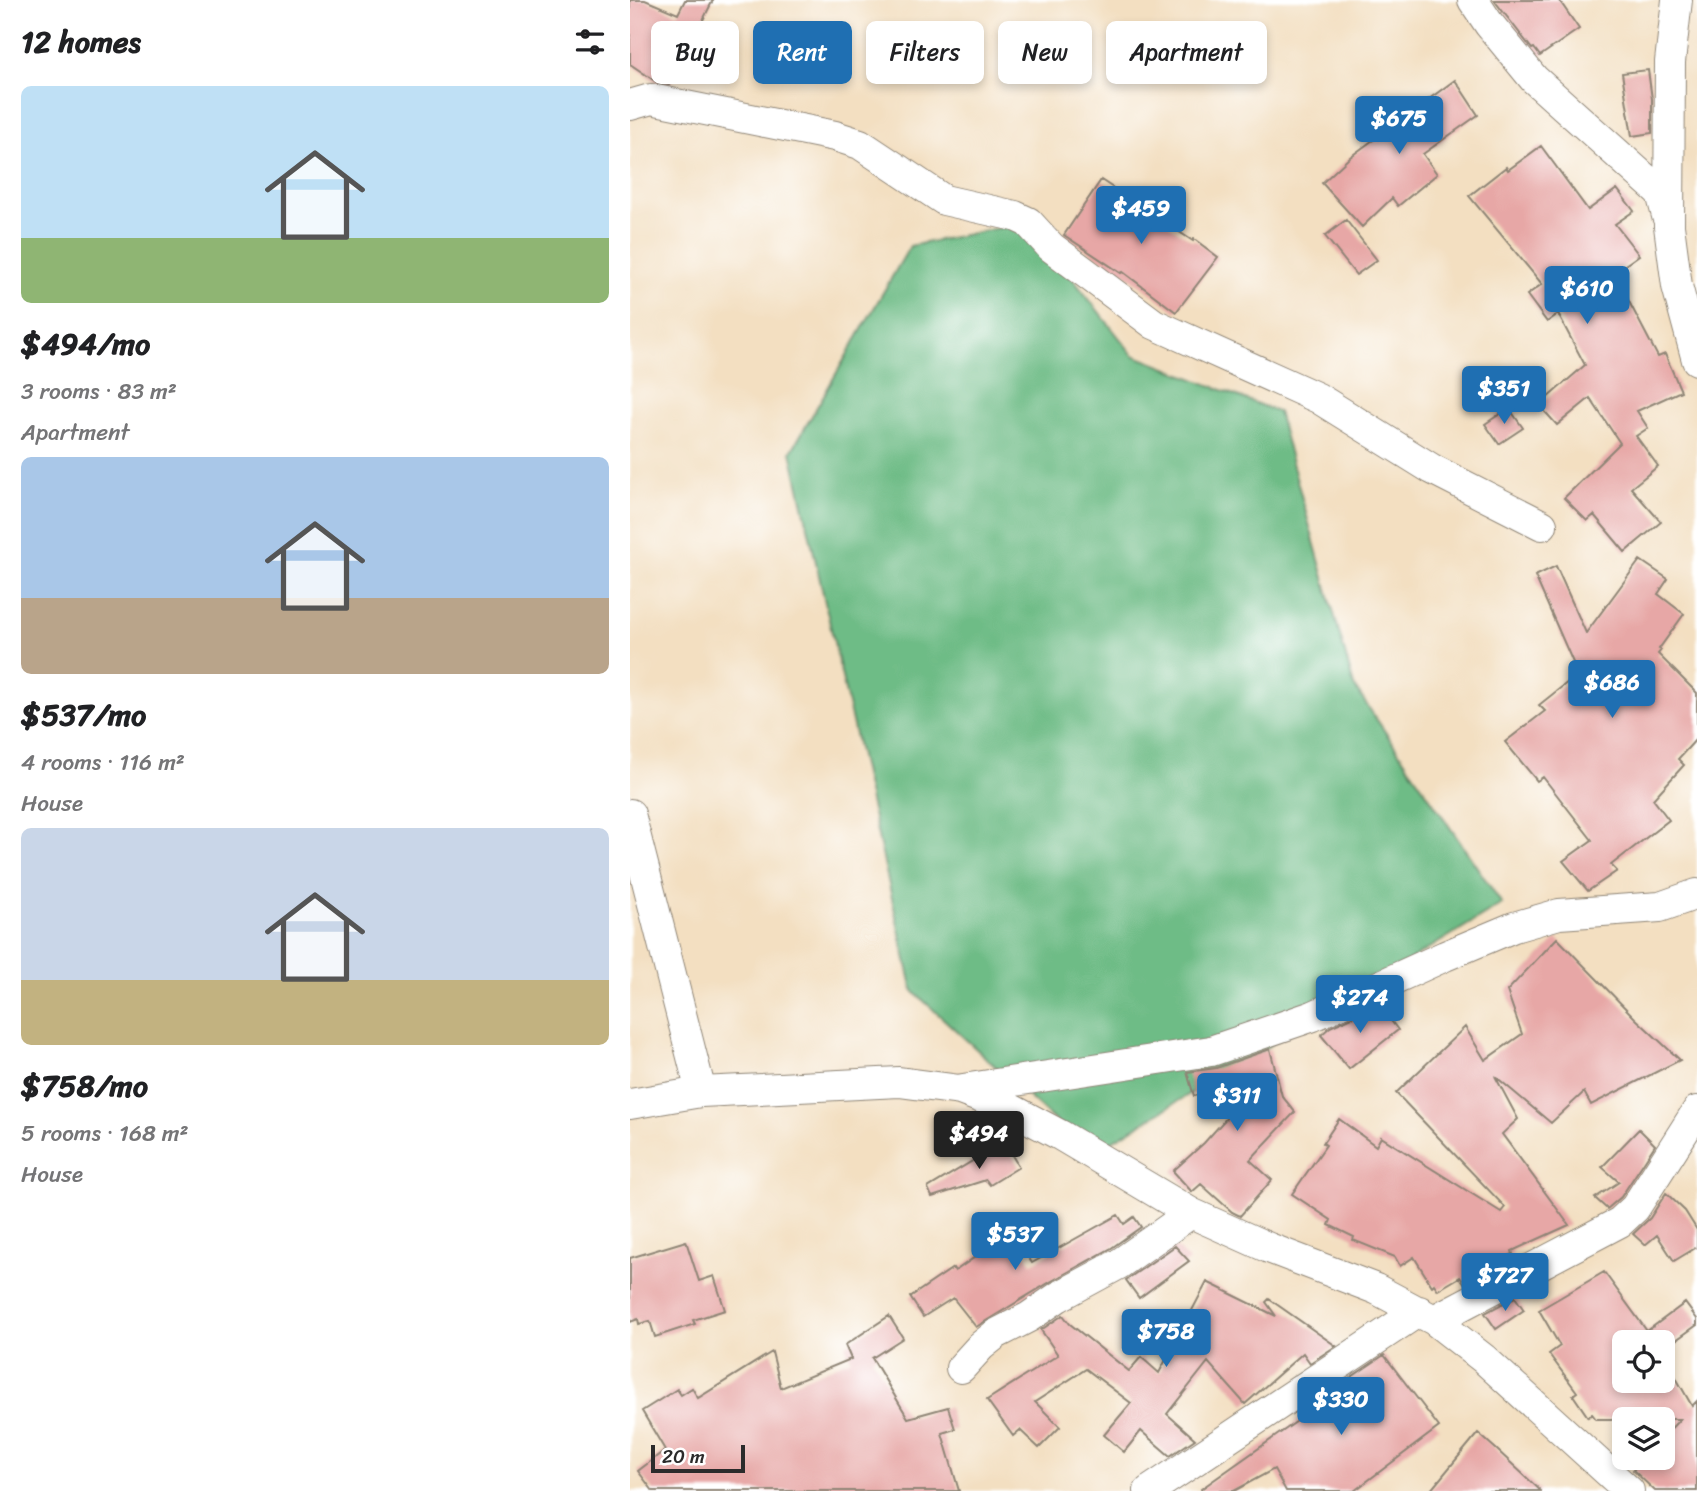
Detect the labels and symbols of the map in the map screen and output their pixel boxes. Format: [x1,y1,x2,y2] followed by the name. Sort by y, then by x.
[1358,96,1440,156] pin: $675
[1100,187,1182,246] pin: $459
[1546,266,1628,326] pin: $610
[1463,366,1545,426] pin: $351
[1571,660,1653,720] pin: $686
[1319,976,1401,1035] pin: $274
[1196,1074,1278,1133] pin: $311
[938,1112,1020,1171] pin: $494
[974,1212,1056,1272] pin: $537
[1464,1254,1546,1313] pin: $727
[1125,1310,1207,1369] pin: $758
[1300,1378,1382,1437] pin: $330
[651,1442,746,1474] scale bar

